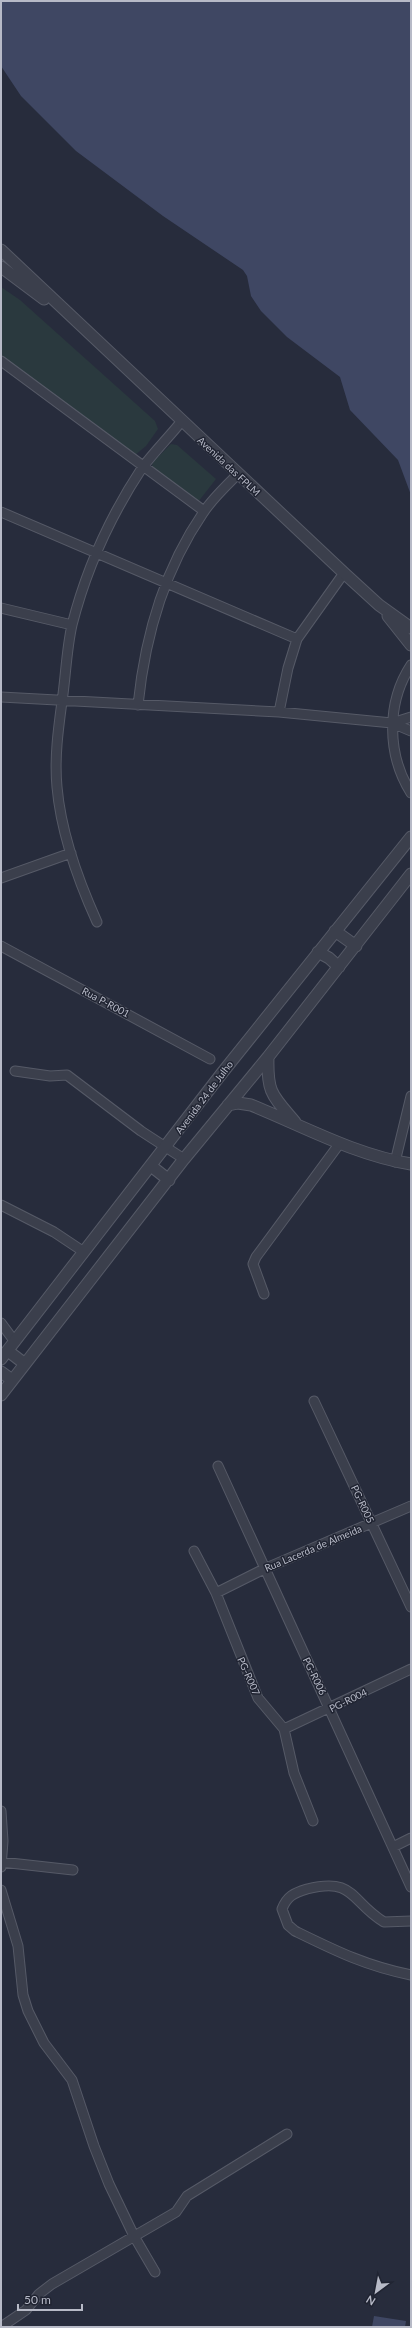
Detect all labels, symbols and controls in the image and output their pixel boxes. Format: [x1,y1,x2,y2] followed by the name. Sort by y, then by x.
[195,434,263,498] street label: Avenida das FPLM
[80,984,132,1020] street label: Rua P-R001
[173,1058,236,1136] street label: Avenida 24 de Julho
[349,1483,377,1525] street label: PG-R005
[263,1522,363,1574] street label: Rua Lacerda de Almeida
[235,1655,263,1697] street label: PG-R007
[301,1655,329,1697] street label: PG-R006
[327,1686,369,1714] street label: PG-R004
[356,2272,396,2312] north arrow
[18,2286,82,2312] scale bar
[24,2292,51,2307] text: 50 m
[363,2293,377,2309] text: N

